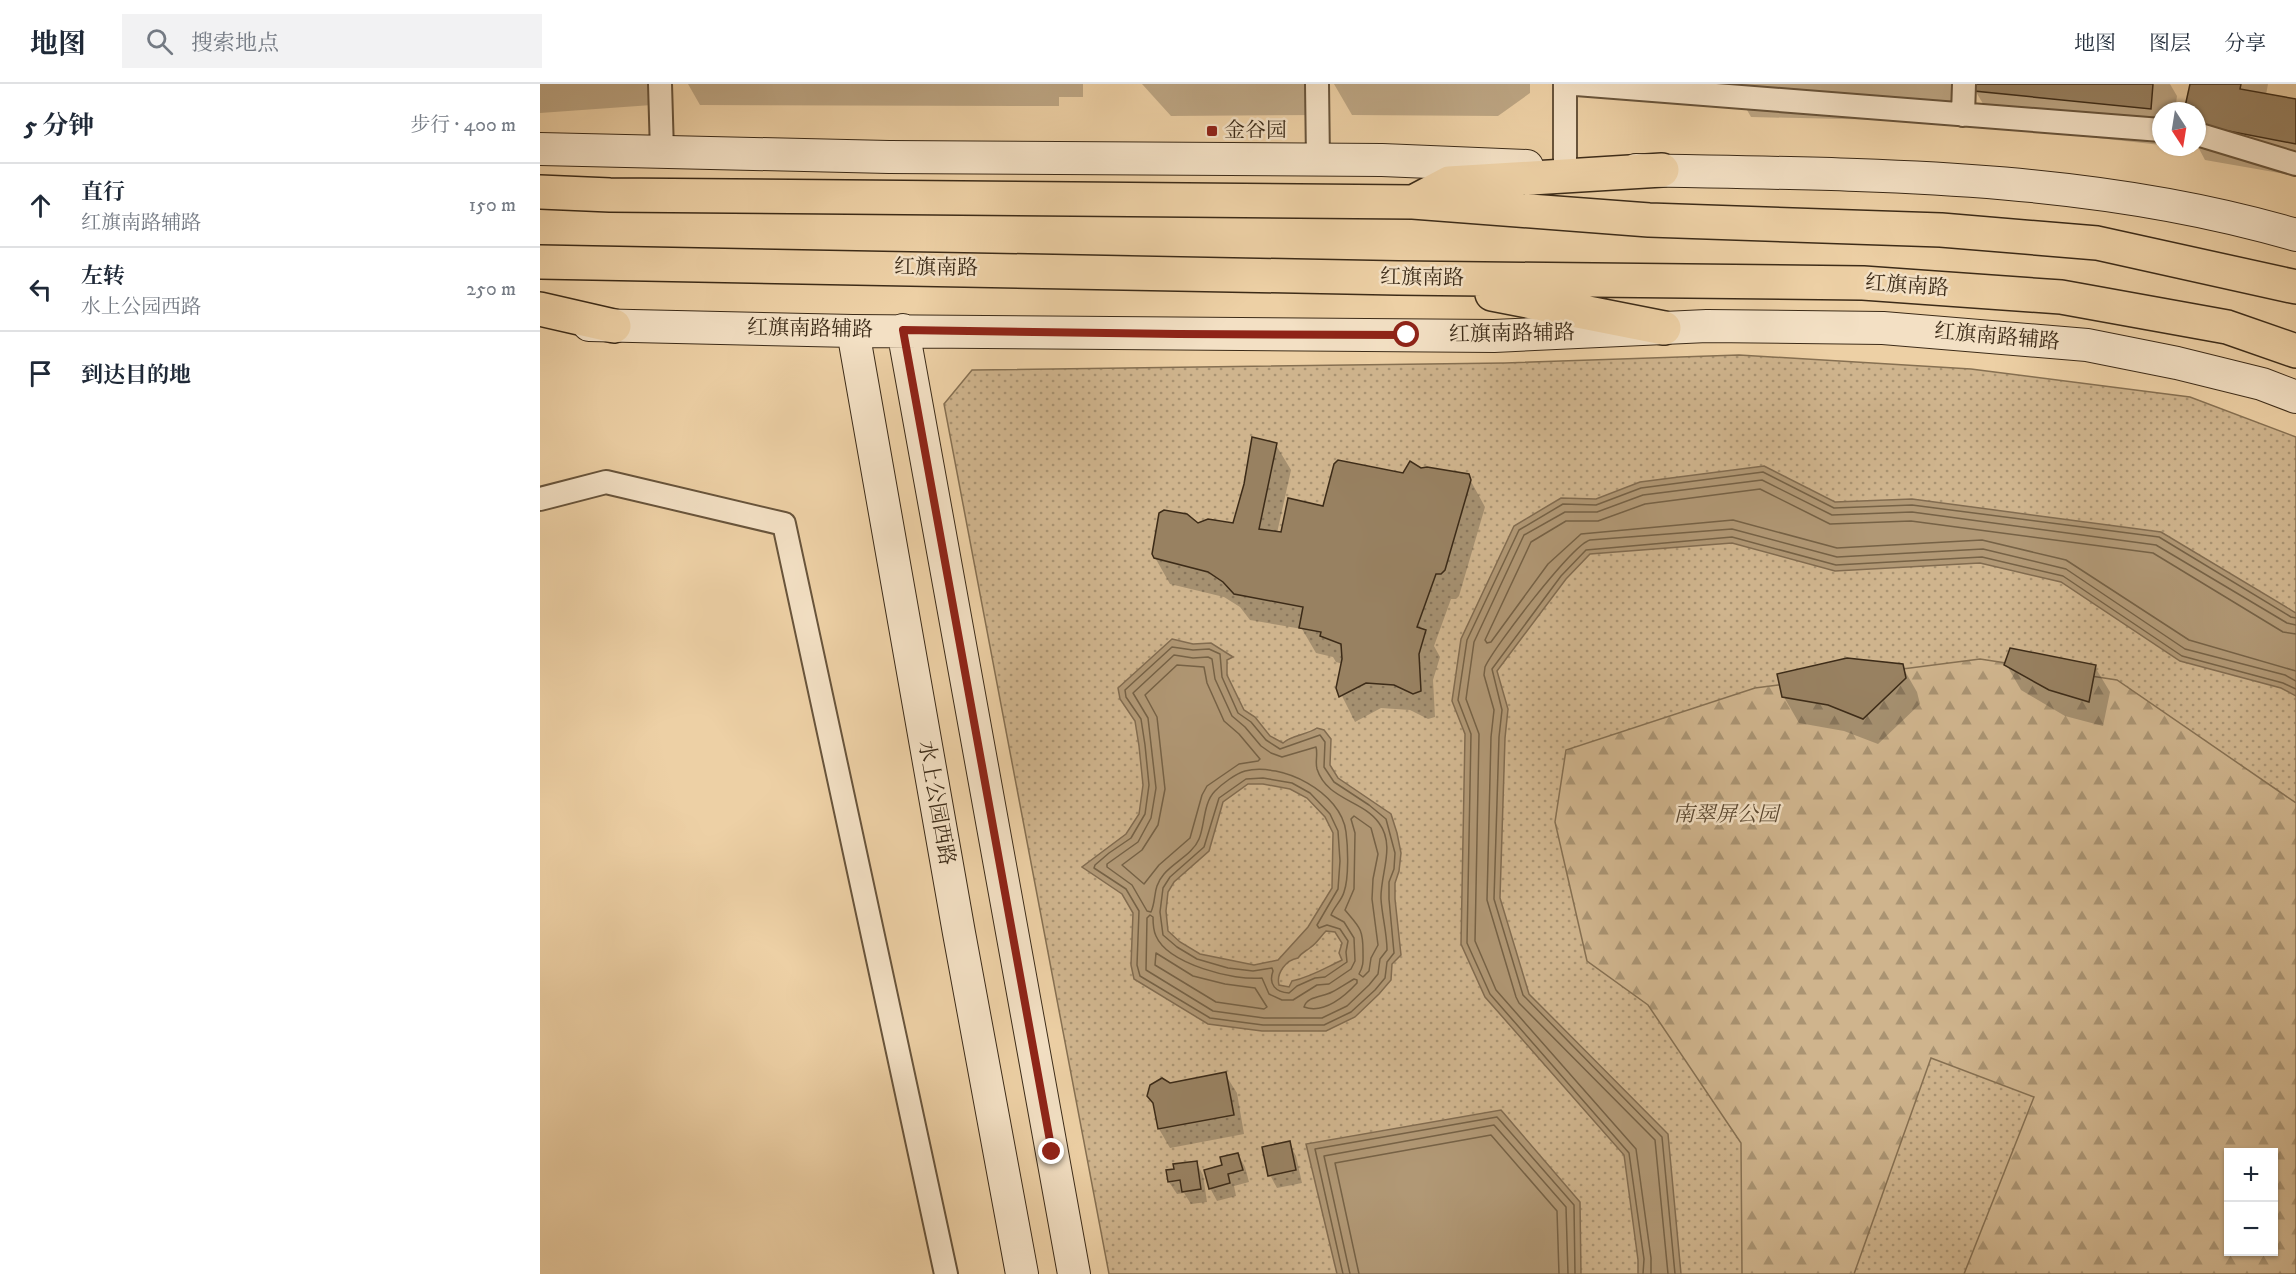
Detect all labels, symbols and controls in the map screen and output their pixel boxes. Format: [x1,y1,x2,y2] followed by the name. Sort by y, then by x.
[122,14,542,68] search box
[143,25,176,58] icon: search
[30,27,86,62] text: 地图
[191,30,279,57] text: 搜索地点
[2074,31,2116,57] text: 地图
[2149,31,2191,57] text: 图层
[2224,31,2266,57] text: 分享
[2152,102,2206,156] north arrow
[24,110,95,143] text: 5 分钟
[410,113,516,138] text: 步行 · 400 m
[1224,118,1287,144] place label: 金谷园
[1205,124,1219,138] marker: 金谷园
[81,179,125,206] text: 直行
[24,189,57,222] icon: ahead
[469,193,516,218] text: 150 m
[81,211,201,236] text: 红旗南路辅路
[894,254,978,282] street label: 红旗南路
[81,263,125,290] text: 左转
[1380,264,1464,292] street label: 红旗南路
[1864,270,1950,302] street label: 红旗南路
[24,273,57,306] icon: left
[466,277,516,302] text: 250 m
[81,295,201,320] text: 水上公园西路
[747,315,873,343] street label: 红旗南路辅路
[1933,319,2061,355] street label: 红旗南路辅路
[1449,320,1575,348] street label: 红旗南路辅路
[1393,321,1419,347] route start
[24,357,57,390] icon: arrive
[81,362,191,389] text: 到达目的地
[912,739,960,867] street label: 水上公园西路
[1674,802,1781,828] park label: 南翠屏公园
[1038,1138,1064,1164] route end
[2224,1148,2278,1256] map controls
[2224,1148,2278,1202] button: +
[2224,1202,2278,1256] button: −

